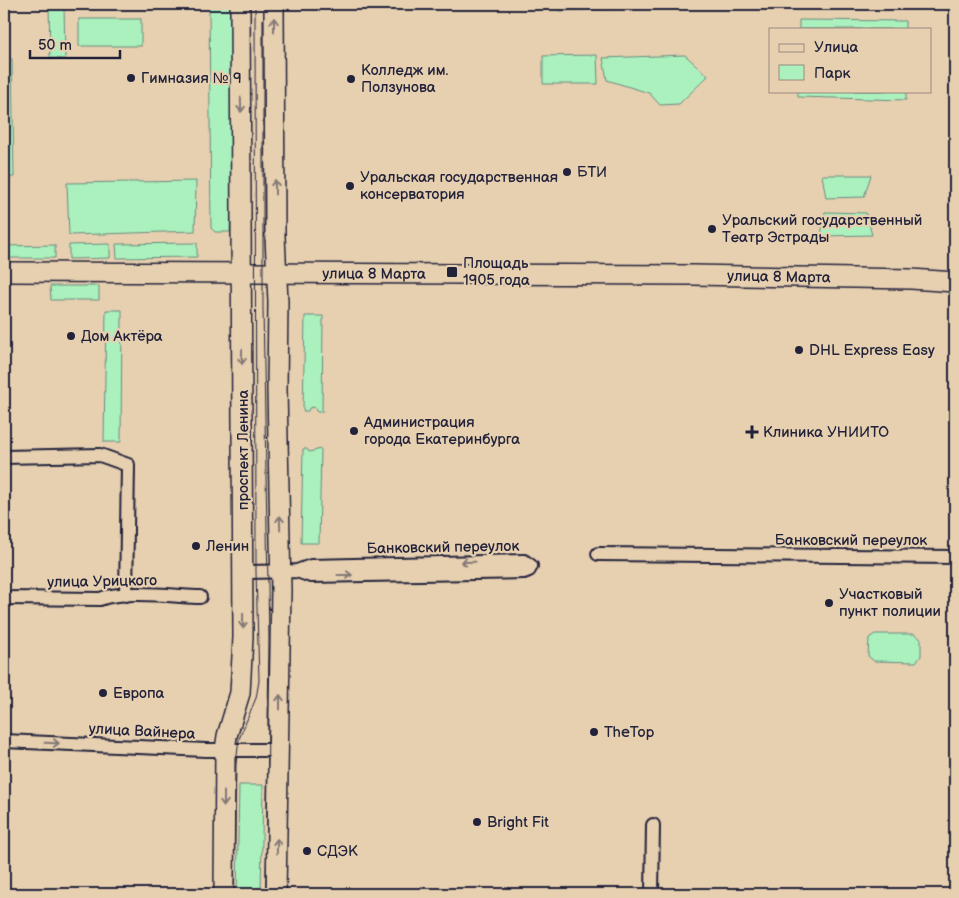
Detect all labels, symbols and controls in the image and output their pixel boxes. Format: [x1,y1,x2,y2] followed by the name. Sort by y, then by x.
[269,17,279,34] one-way arrow
[30,28,120,60] scale bar
[769,28,932,92] legend
[38,36,72,55] text: 50 m
[814,38,859,57] text: Улица
[361,61,449,97] place label: Колледж им. Ползунова
[814,64,851,83] text: Парк
[141,69,242,88] place label: Гимназия № 9
[125,72,137,84] marker: Гимназия № 9
[345,73,357,85] marker: Колледж им. Ползунова
[236,97,245,113] one-way arrow
[577,163,607,182] place label: БТИ
[561,166,573,178] marker: БТИ
[360,168,558,204] place label: Уральская государственная консерватория
[270,180,280,196] one-way arrow
[344,180,356,192] marker: Уральская государственная консерватория
[722,211,922,247] place label: Уральский государственный Театр Эстрады
[706,223,718,235] marker: Уральский государственный Театр Эстрады
[463,254,530,290] place label: Площадь 1905 года
[322,264,426,284] street label: улица 8 Марта
[445,265,459,279] marker: Площадь 1905 года
[727,267,831,288] street label: улица 8 Марта
[81,327,163,346] place label: Дом Актёра
[65,330,77,342] marker: Дом Актёра
[809,341,935,360] place label: DHL Express Easy
[793,344,805,356] marker: DHL Express Easy
[237,348,247,365] one-way arrow
[234,390,253,510] street label: проспект Ленина
[363,413,520,449] place label: Администрация города Екатеринбурга
[763,423,889,442] place label: Клиника УНИИТО
[348,425,360,437] marker: Администрация города Екатеринбурга
[745,425,759,439] marker: Клиника УНИИТО
[275,515,285,532] one-way arrow
[775,531,927,550] street label: Банковский переулок
[205,537,249,556] place label: Ленин
[367,537,519,558] street label: Банковский переулок
[190,540,202,552] marker: Ленин
[460,557,476,567] one-way arrow
[47,571,157,592] street label: улица Урицкого
[337,571,353,580] one-way arrow
[839,585,941,621] place label: Участковый пункт полиции
[823,597,835,609] marker: Участковый пункт полиции
[238,612,248,629] one-way arrow
[113,684,165,703] place label: Европа
[97,687,109,699] marker: Европа
[275,694,285,710] one-way arrow
[88,719,196,744] street label: улица Вайнера
[604,723,655,742] place label: TheTop
[588,726,600,738] marker: TheTop
[44,738,60,748] one-way arrow
[219,790,229,806] one-way arrow
[487,813,549,832] place label: Bright Fit
[471,816,483,828] marker: Bright Fit
[273,838,282,854] one-way arrow
[317,842,358,861] place label: СДЭК
[301,845,313,857] marker: СДЭК

